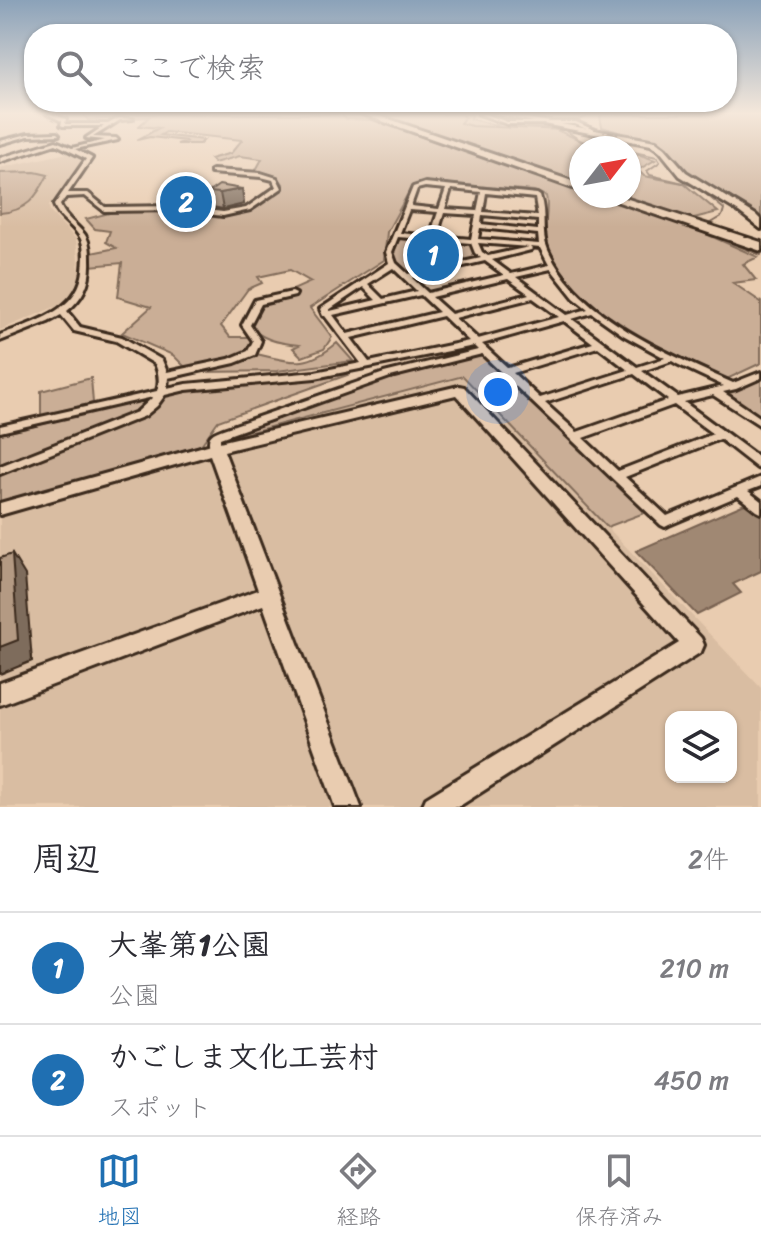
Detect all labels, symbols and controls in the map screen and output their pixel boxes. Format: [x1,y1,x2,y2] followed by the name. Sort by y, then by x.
[24,24,737,112] search box
[116,41,266,95] text: ここで検索
[52,46,96,90] icon: search
[569,136,641,208] north arrow
[160,172,212,232] pin: 2
[407,225,459,285] pin: 1
[478,372,518,412] your location
[665,711,737,783] map controls
[665,711,737,783] button: layers
[32,829,100,889] text: 周辺
[688,836,729,882] text: 2件
[108,918,271,972] text: 大峯第1公園
[52,945,64,991] text: 1
[660,945,729,991] text: 210 m
[108,972,160,1018] text: 公園
[108,1030,378,1084] text: かごしま文化工芸村
[50,1057,66,1103] text: 2
[654,1057,729,1103] text: 450 m
[108,1084,212,1130] text: スポット
[97,1149,142,1236] tab: 地図
[336,1149,381,1236] tab: 経路
[575,1149,664,1236] tab: 保存済み

